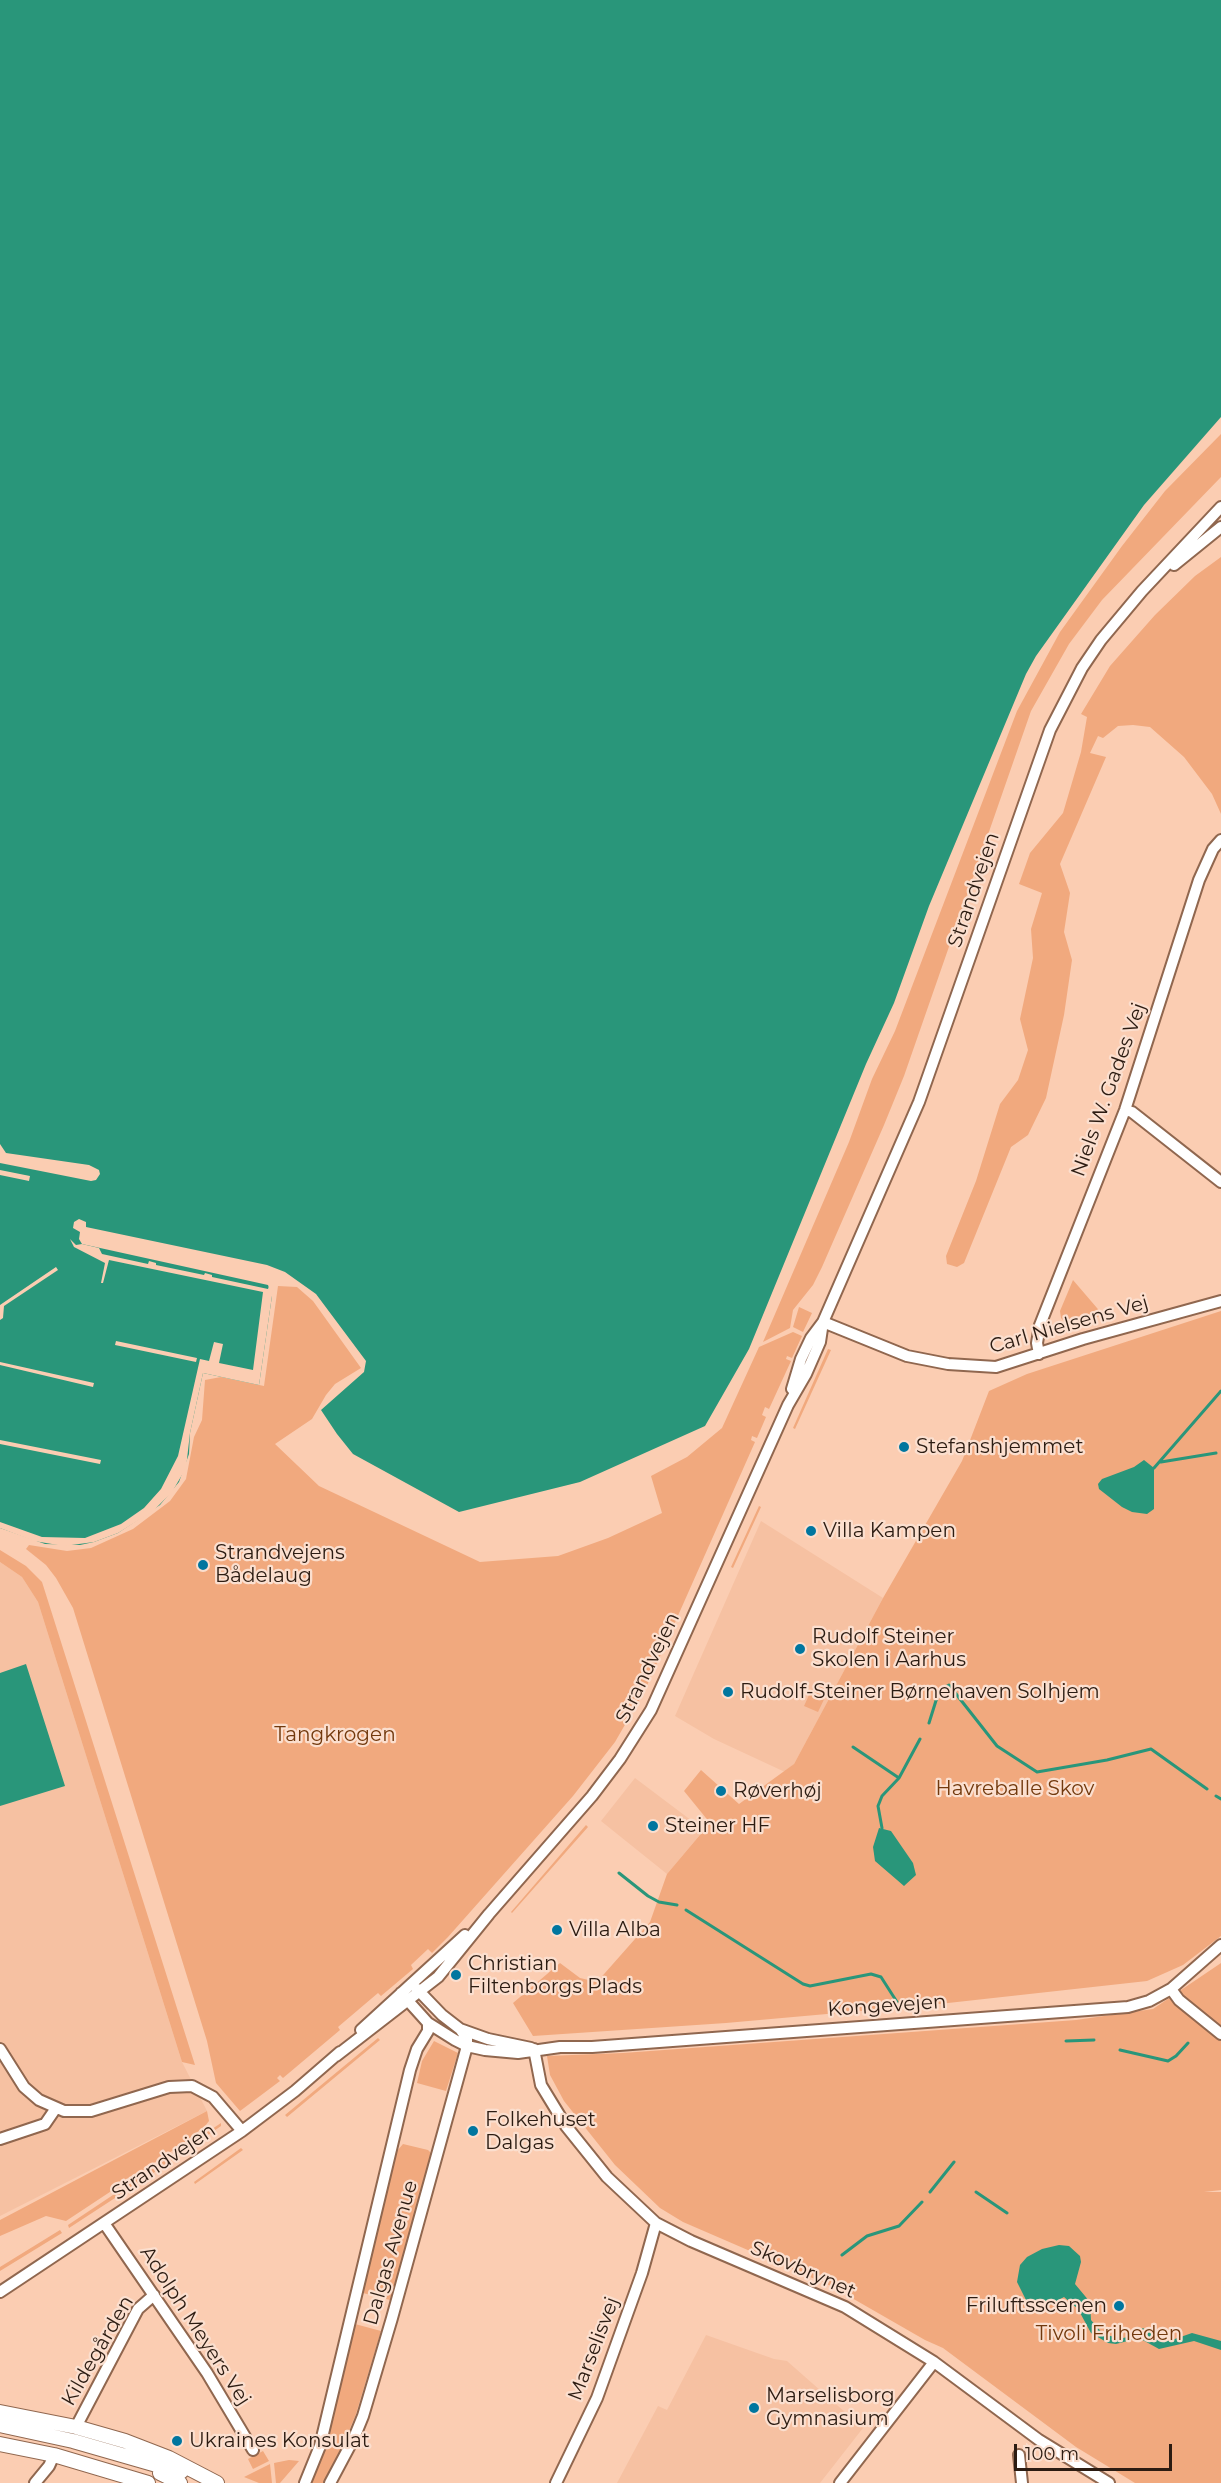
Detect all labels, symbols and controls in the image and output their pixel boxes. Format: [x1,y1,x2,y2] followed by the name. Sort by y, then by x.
[943,829,1005,951] street label: Strandvejen
[1066,1000,1152,1180] street label: Niels W. Gades Vej
[987,1291,1151,1359] street label: Carl Nielsens Vej
[916,1435,1084,1459] place label: Stefanshjemmet
[897,1440,911,1454] marker: Stefanshjemmet
[823,1519,956,1543] place label: Villa Kampen
[804,1524,818,1538] marker: Villa Kampen
[215,1541,345,1588] place label: Strandvejens Bådelaug
[196,1558,210,1572] marker: Strandvejens Bådelaug
[611,1609,685,1727] street label: Strandvejen
[812,1625,966,1672] place label: Rudolf Steiner Skolen i Aarhus
[793,1642,807,1656] marker: Rudolf Steiner Skolen i Aarhus
[740,1680,1100,1704] place label: Rudolf-Steiner Børnehaven Solhjem
[721,1685,735,1699] marker: Rudolf-Steiner Børnehaven Solhjem
[274,1723,396,1747] park label: Tangkrogen
[936,1777,1094,1801] park label: Havreballe Skov
[733,1779,822,1803] place label: Røverhøj
[714,1784,728,1798] marker: Røverhøj
[665,1814,770,1838] place label: Steiner HF
[646,1819,660,1833] marker: Steiner HF
[569,1918,661,1942] place label: Villa Alba
[550,1923,564,1937] marker: Villa Alba
[468,1952,642,1999] place label: Christian Filtenborgs Plads
[449,1968,463,1982] marker: Christian Filtenborgs Plads
[827,1990,947,2022] street label: Kongevejen
[485,2108,596,2155] place label: Folkehuset Dalgas
[108,2118,220,2206] street label: Strandvejen
[466,2124,480,2138] marker: Folkehuset Dalgas
[359,2178,423,2328] street label: Dalgas Avenue
[747,2236,859,2304] street label: Skovbrynet
[135,2242,255,2410] street label: Adolph Meyers Vej
[57,2292,139,2410] street label: Kildegården
[563,2294,625,2404] street label: Marselisvej
[966,2294,1107,2318] place label: Friluftsscenen
[1112,2299,1126,2313] marker: Friluftsscenen
[1036,2322,1182,2346] park label: Tivoli Friheden
[766,2384,895,2431] place label: Marselisborg Gymnasium
[747,2401,761,2415] marker: Marselisborg Gymnasium
[189,2429,370,2453] place label: Ukraines Konsulat
[1017,2432,1174,2470] scale bar
[170,2434,184,2448] marker: Ukraines Konsulat
[1025,2443,1079,2465] text: 100 m

